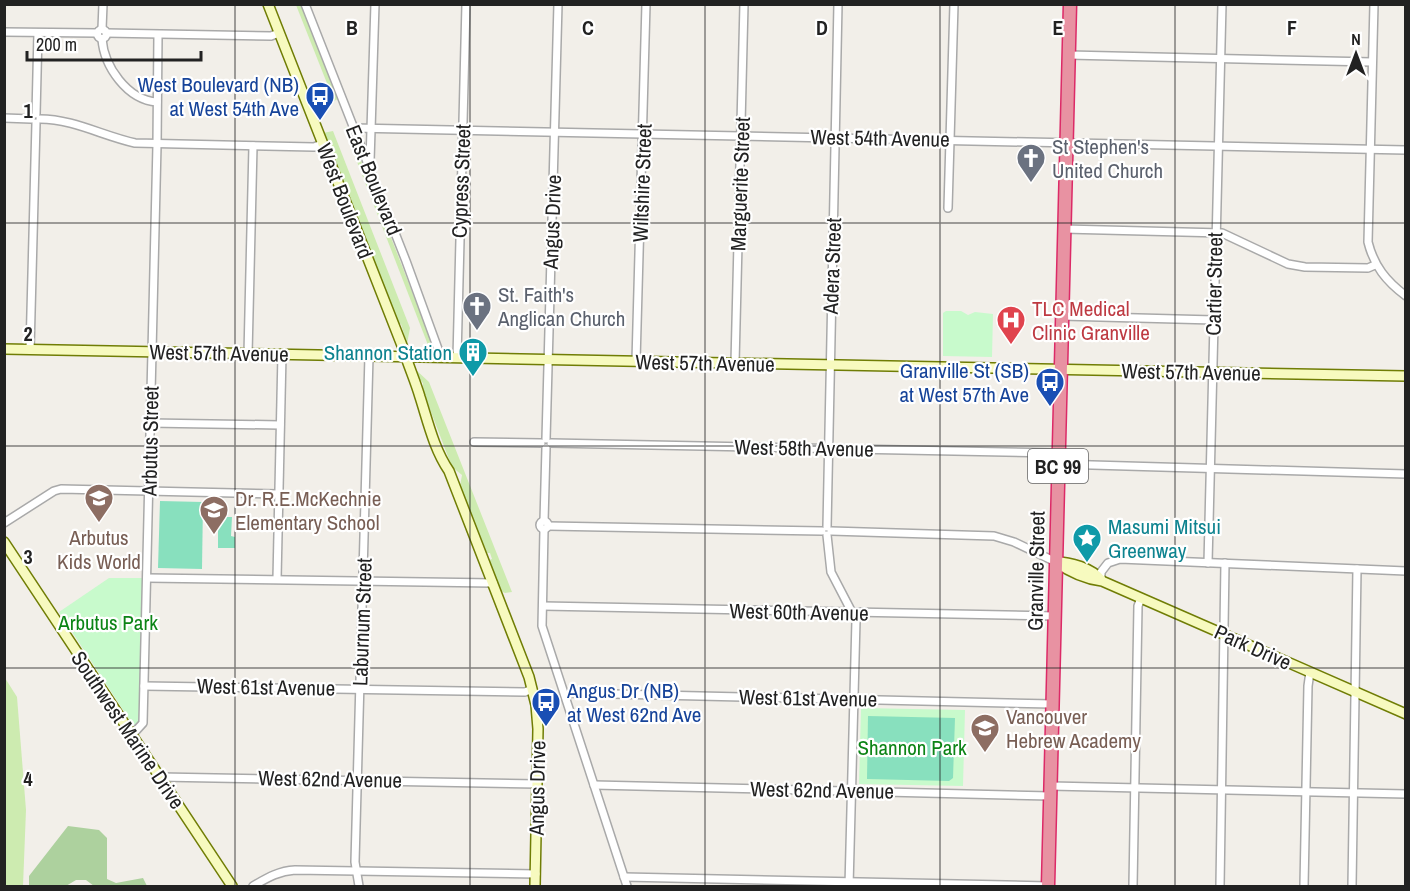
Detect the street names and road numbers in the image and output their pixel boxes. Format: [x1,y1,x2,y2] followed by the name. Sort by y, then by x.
[723,116,757,251] street label: Marguerite Street
[339,120,409,240] street label: East Boulevard
[810,122,950,154] street label: West 54th Avenue
[445,123,477,238] street label: Cypress Street
[625,123,659,243] street label: Wiltshire Street
[310,139,380,263] street label: West Boulevard
[536,174,568,271] street label: Angus Drive
[816,217,848,316] street label: Adera Street
[1199,232,1229,336] street label: Cartier Street
[149,337,289,369] street label: West 57th Avenue
[635,347,775,379] street label: West 57th Avenue
[1121,356,1261,388] street label: West 57th Avenue
[135,386,165,497] street label: Arbutus Street
[734,432,874,464] street label: West 58th Avenue
[1028,449,1088,483] road number: BC 99
[1020,511,1052,631] street label: Granville Street
[345,557,379,687] street label: Laburnum Street
[729,596,869,628] street label: West 60th Avenue
[1210,617,1296,677] street label: Park Drive
[64,645,192,815] street label: Southwest Marine Drive
[197,671,335,703] street label: West 61st Avenue
[739,682,877,714] street label: West 61st Avenue
[522,740,552,837] street label: Angus Drive
[258,763,402,795] street label: West 62nd Avenue
[750,774,894,806] street label: West 62nd Avenue

